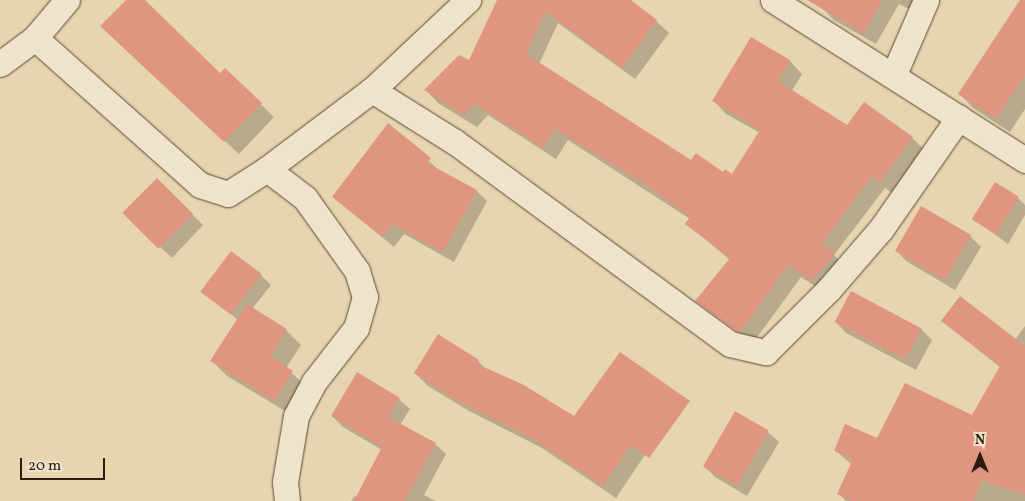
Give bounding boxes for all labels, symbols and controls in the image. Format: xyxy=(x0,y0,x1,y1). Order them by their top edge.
north arrow xyxy=(955,431,1005,481)
text: N xyxy=(975,431,985,450)
scale bar xyxy=(22,448,108,480)
text: 20 m xyxy=(28,456,61,477)

